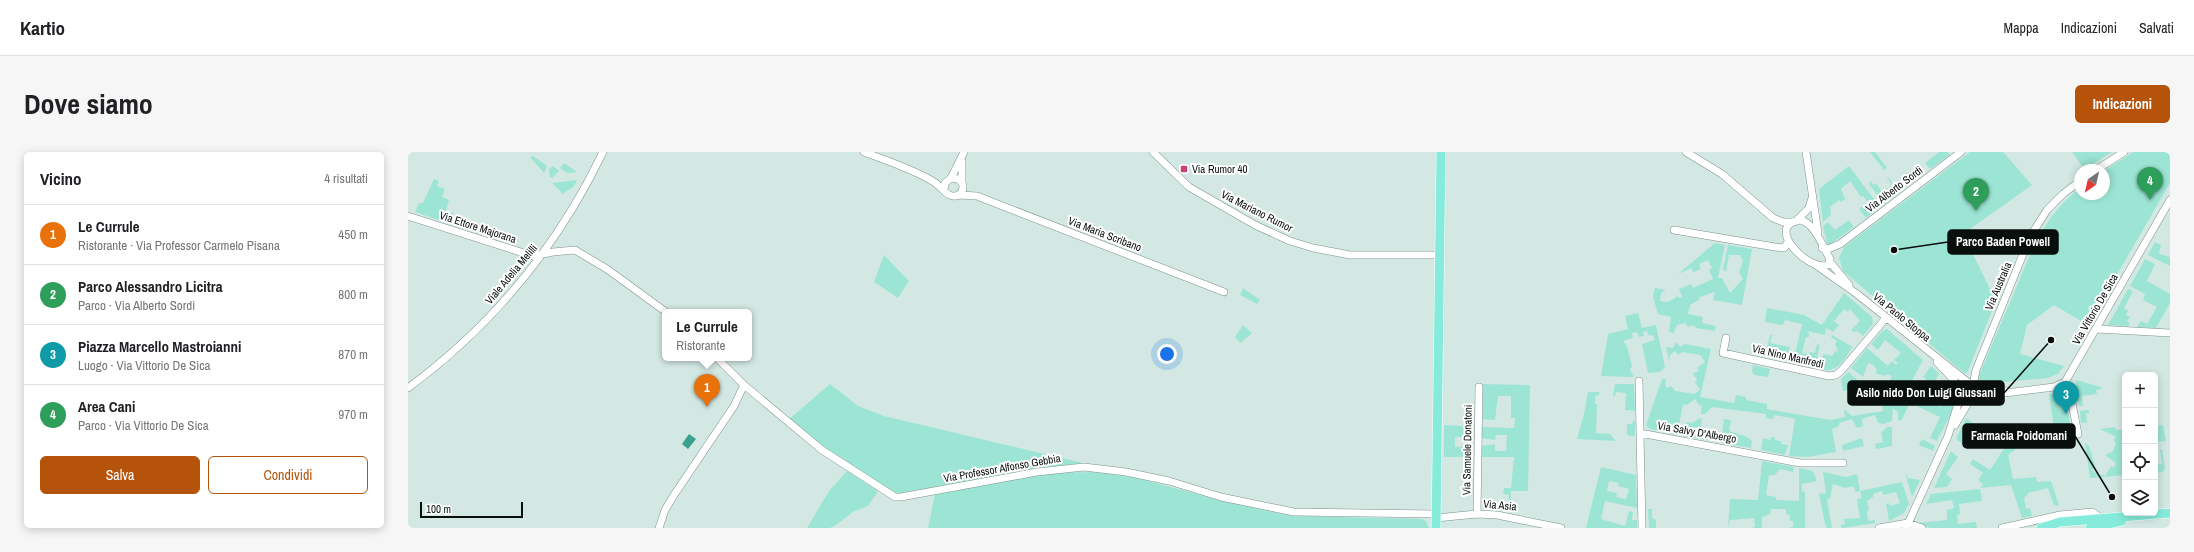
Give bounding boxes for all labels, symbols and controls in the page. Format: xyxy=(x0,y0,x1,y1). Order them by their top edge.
text: Kartio xyxy=(20,15,65,41)
text: Mappa xyxy=(2004,19,2039,37)
text: Indicazioni xyxy=(2061,19,2117,37)
text: Salvati xyxy=(2139,19,2174,37)
text: Dove siamo xyxy=(24,85,153,123)
button: Indicazioni xyxy=(2075,85,2170,123)
place label: Via Rumor 40 xyxy=(1192,162,1248,176)
street label: Via Alberto Sordi xyxy=(1863,163,1925,215)
marker: Via Rumor 40 xyxy=(1179,164,1189,174)
north arrow xyxy=(2074,164,2110,200)
text: Vicino xyxy=(40,167,82,190)
pin: 4 xyxy=(2137,167,2163,200)
text: 4 risultati xyxy=(324,170,368,187)
pin: 2 xyxy=(1963,178,1989,211)
street label: Via Mariano Rumor xyxy=(1219,187,1295,235)
street label: Via Ettore Majorana xyxy=(438,208,518,246)
street label: Via Maria Scribano xyxy=(1066,214,1144,254)
text: Le Currule xyxy=(78,216,140,237)
text: 1 xyxy=(50,226,56,243)
text: 450 m xyxy=(338,226,368,243)
callout: Parco Baden Powell xyxy=(1948,230,2058,254)
text: Parco Baden Powell xyxy=(1956,234,2050,250)
text: Ristorante · Via Professor Carmelo Pisana xyxy=(78,237,280,254)
street label: Viale Adelia Melilli xyxy=(482,241,540,307)
street label: Via Australia xyxy=(1982,260,2014,312)
street label: Via Vittorio De Sica xyxy=(2069,271,2121,347)
text: Parco Alessandro Licitra xyxy=(78,276,222,297)
text: 2 xyxy=(50,286,56,303)
text: 800 m xyxy=(338,286,368,303)
street label: Via Paolo Stoppa xyxy=(1870,290,1934,344)
text: Parco · Via Alberto Sordi xyxy=(78,297,195,314)
popup xyxy=(662,309,752,361)
text: Le Currule xyxy=(676,316,738,337)
text: Piazza Marcello Mastroianni xyxy=(78,336,241,357)
text: Ristorante xyxy=(676,337,725,354)
street label: Via Nino Manfredi xyxy=(1751,341,1825,371)
your location xyxy=(1157,344,1177,364)
text: 3 xyxy=(50,346,56,363)
text: 870 m xyxy=(338,346,368,363)
text: Luogo · Via Vittorio De Sica xyxy=(78,357,210,374)
map controls xyxy=(2122,372,2158,516)
button: + xyxy=(2122,372,2158,408)
pin: 1 xyxy=(694,374,720,407)
callout: Asilo nido Don Luigi Giussani xyxy=(1848,381,2004,405)
pin: 3 xyxy=(2053,381,2079,414)
text: Asilo nido Don Luigi Giussani xyxy=(1856,385,1996,401)
text: Area Cani xyxy=(78,396,135,417)
street label: Via Samuele Donatoni xyxy=(1459,405,1475,495)
text: 4 xyxy=(50,406,56,423)
text: 970 m xyxy=(338,406,368,423)
button: − xyxy=(2122,408,2158,444)
text: Parco · Via Vittorio De Sica xyxy=(78,417,209,434)
street label: Via Salvy D'Albergo xyxy=(1656,418,1738,446)
callout: Farmacia Poidomani xyxy=(1963,424,2075,448)
text: Farmacia Poidomani xyxy=(1971,428,2067,444)
button: locate xyxy=(2122,444,2158,480)
street label: Via Professor Alfonso Gebbia xyxy=(942,451,1062,485)
button: Salva xyxy=(40,456,200,494)
button: Condividi xyxy=(208,456,368,494)
button: layers xyxy=(2122,480,2158,516)
street label: Via Asia xyxy=(1483,497,1517,513)
scale bar xyxy=(420,500,523,519)
text: 100 m xyxy=(426,502,451,516)

